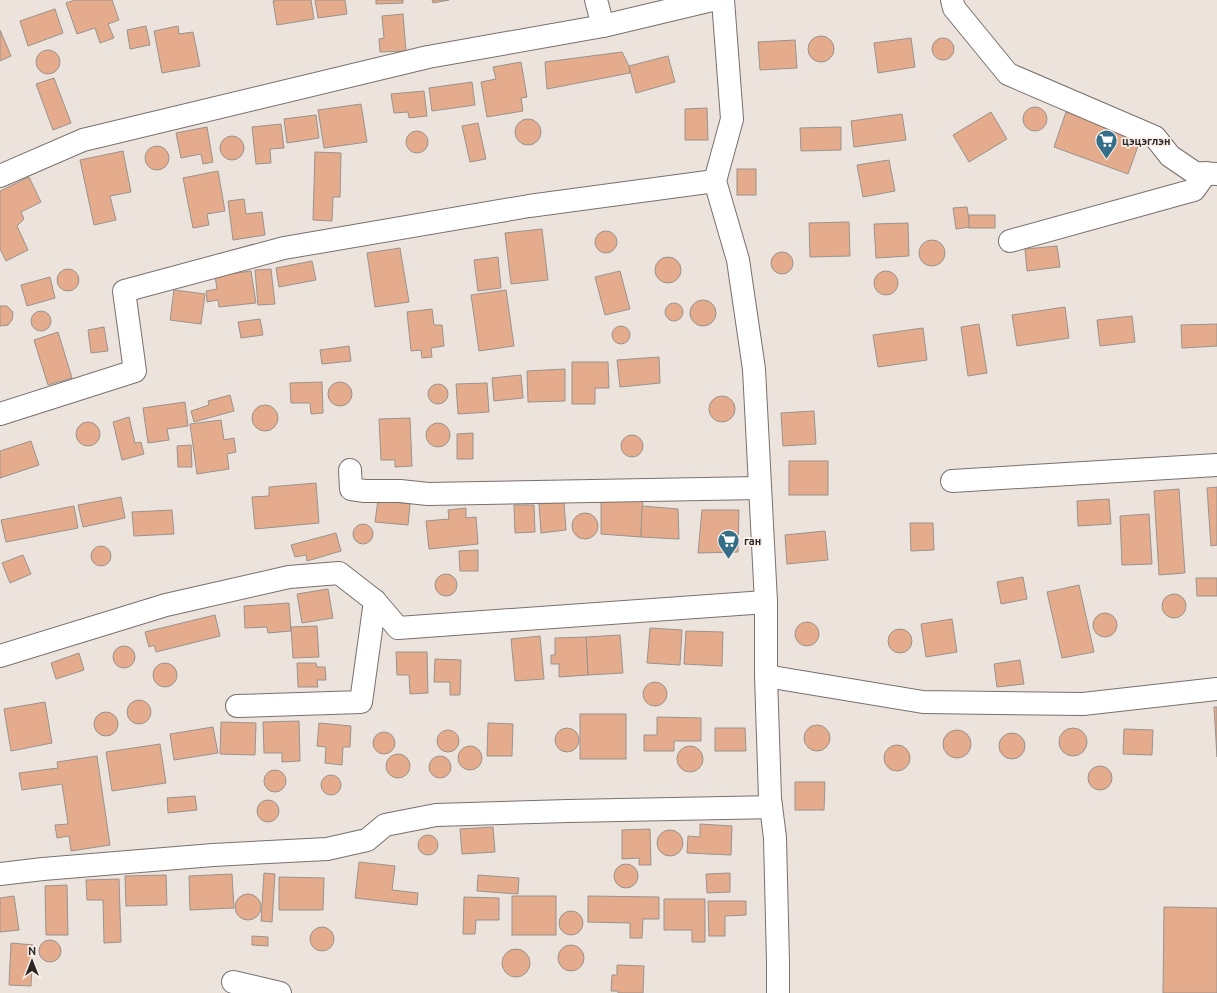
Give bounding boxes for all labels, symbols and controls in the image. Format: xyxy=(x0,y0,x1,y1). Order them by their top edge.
supermarket icon: цэцэглэн xyxy=(1093,128,1119,161)
place label: цэцэглэн xyxy=(1122,135,1170,147)
supermarket icon: ган xyxy=(716,528,742,561)
place label: ган xyxy=(744,535,761,547)
north arrow xyxy=(12,941,52,981)
text: N xyxy=(28,945,36,957)

